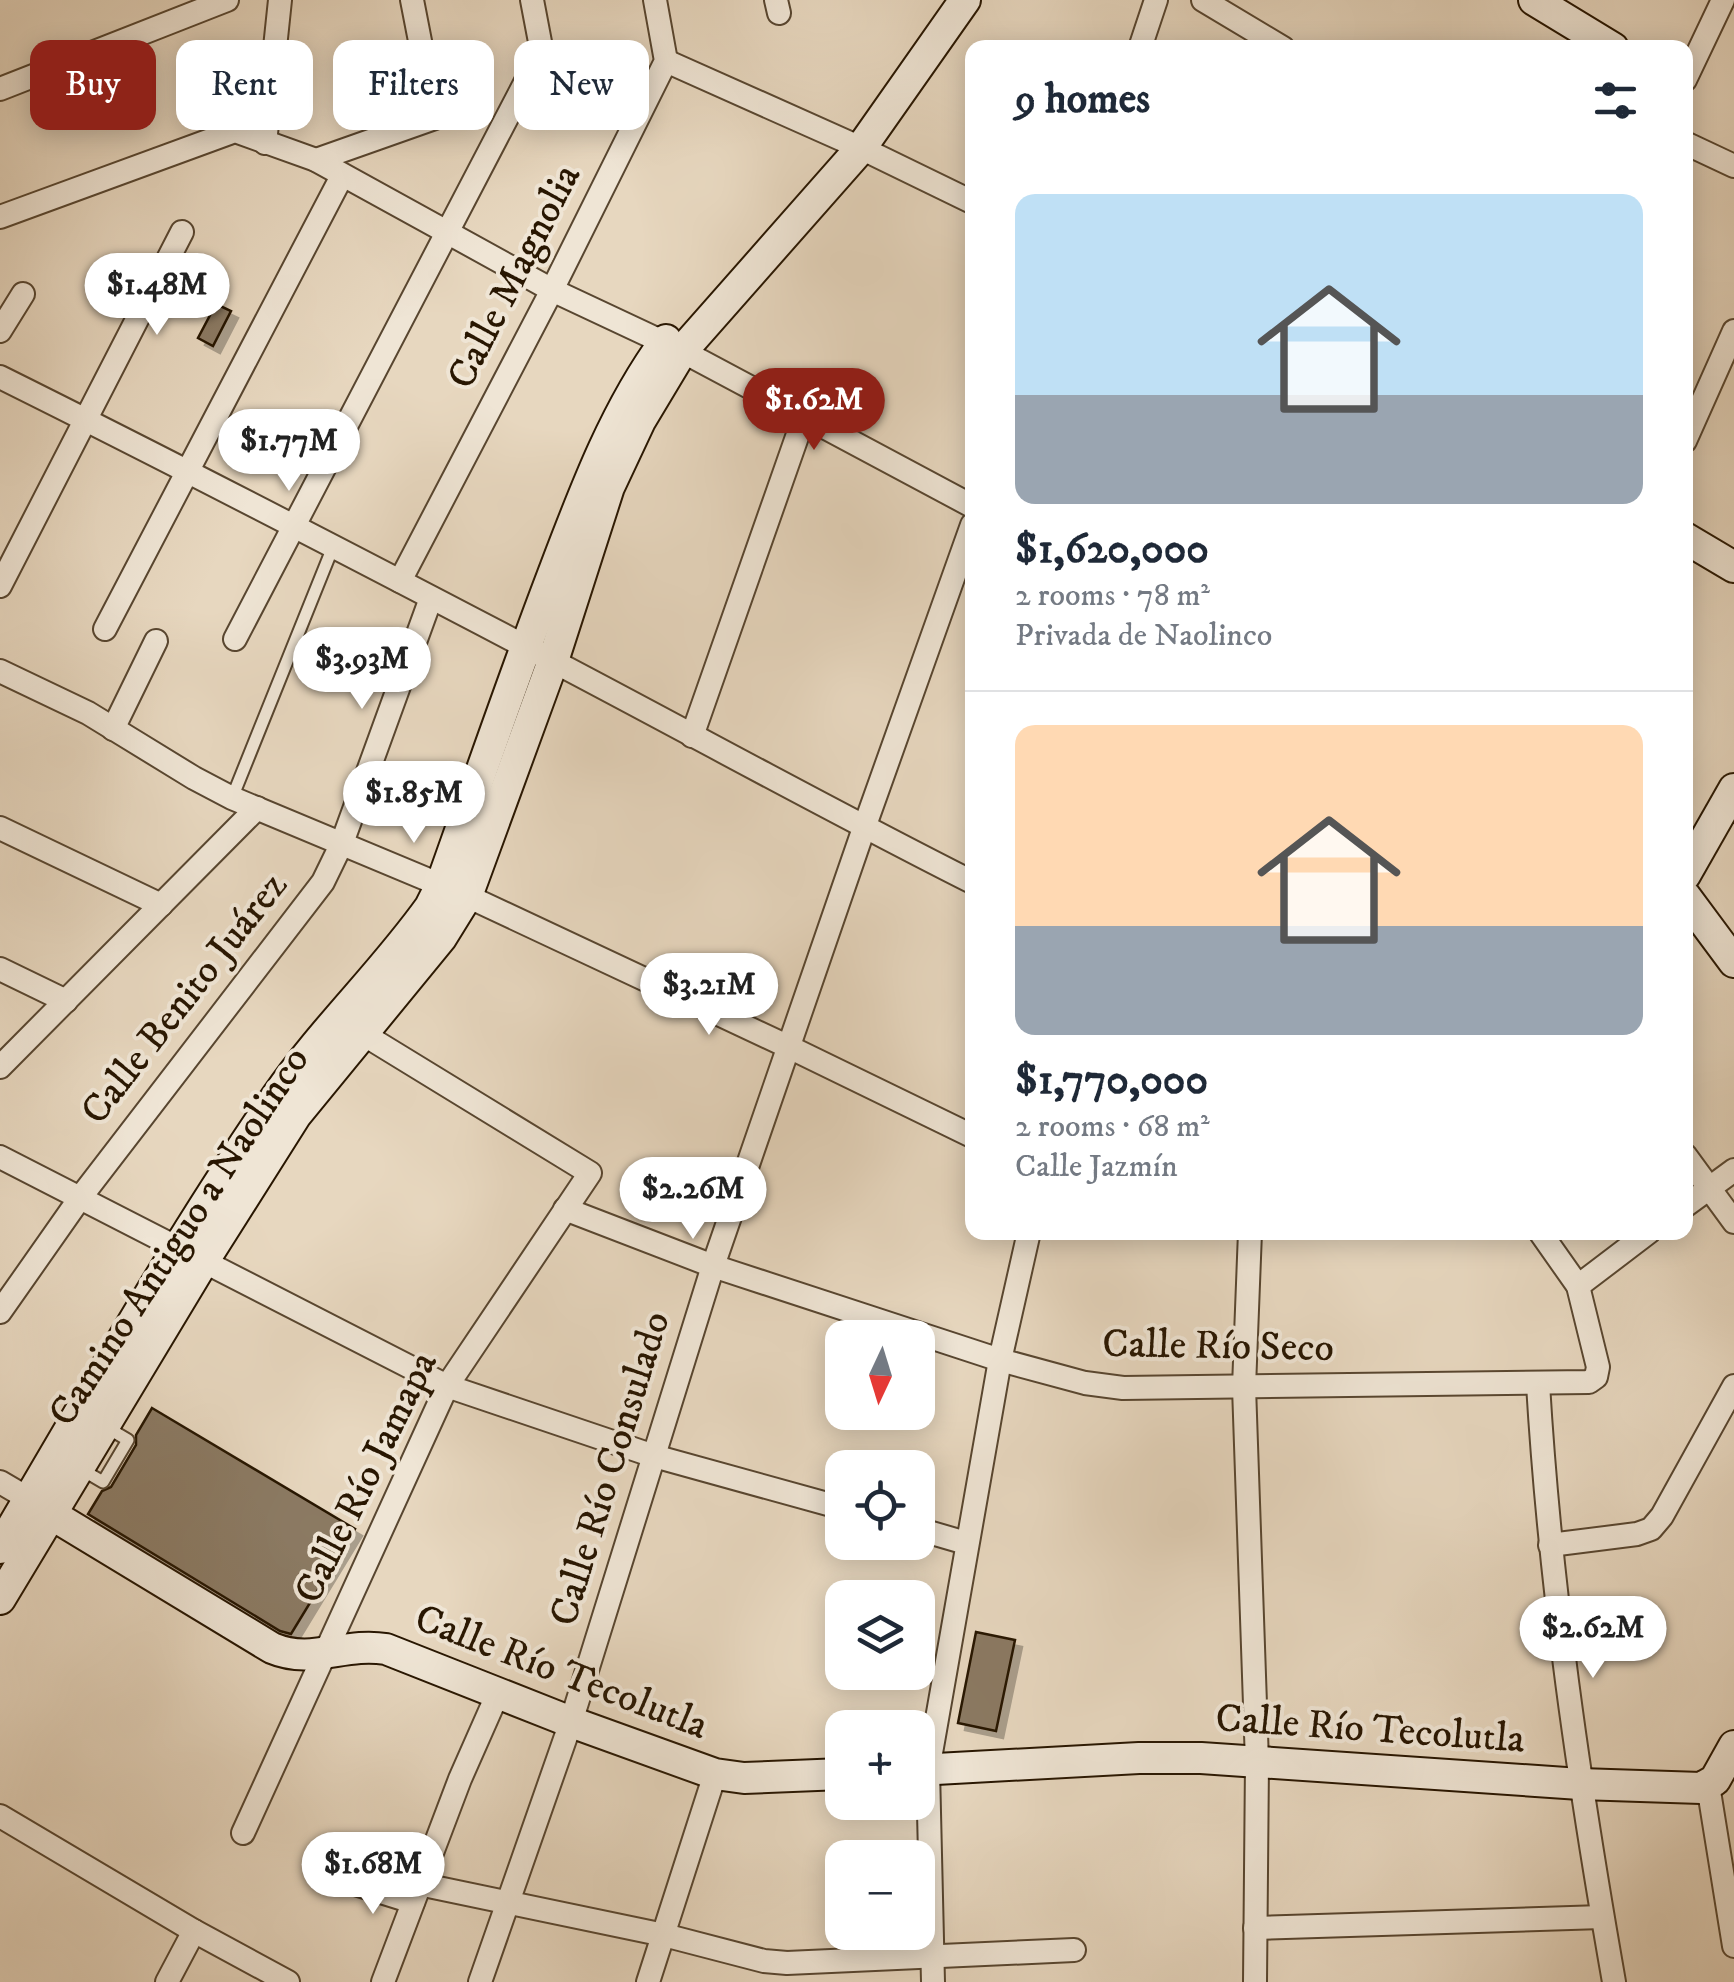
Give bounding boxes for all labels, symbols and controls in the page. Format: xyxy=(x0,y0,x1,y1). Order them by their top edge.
chip: Buy xyxy=(30,40,156,130)
chip: Rent xyxy=(176,40,313,130)
chip: Filters xyxy=(333,40,494,130)
chip: New xyxy=(514,40,649,130)
icon: filters xyxy=(1588,73,1643,128)
text: 9 homes xyxy=(1015,74,1150,126)
street label: Calle Magnolia xyxy=(437,156,593,398)
pin: $1.48M xyxy=(76,253,238,338)
icon: home xyxy=(1239,259,1419,439)
text: $1.48M xyxy=(107,265,207,305)
pin: $1.62M xyxy=(733,368,895,453)
text: $1.62M xyxy=(765,380,863,420)
pin: $1.77M xyxy=(208,409,370,494)
text: $1.77M xyxy=(240,421,338,461)
text: $1,620,000 xyxy=(1015,524,1209,576)
text: 2 rooms · 78 m² xyxy=(1015,576,1210,616)
text: Privada de Naolinco xyxy=(1015,616,1272,656)
pin: $3.93M xyxy=(281,627,443,712)
text: $3.93M xyxy=(315,639,409,679)
pin: $1.85M xyxy=(333,761,495,846)
text: $1.85M xyxy=(365,773,463,813)
icon: home xyxy=(1239,790,1419,970)
street label: Calle Benito Juárez xyxy=(71,863,299,1135)
pin: $3.21M xyxy=(628,953,790,1038)
text: $3.21M xyxy=(662,965,756,1005)
street label: Camino Antiguo a Naolinco xyxy=(39,1038,321,1436)
text: $1,770,000 xyxy=(1015,1055,1208,1107)
text: 2 rooms · 68 m² xyxy=(1015,1107,1210,1147)
text: Calle Jazmín xyxy=(1015,1147,1178,1187)
pin: $2.26M xyxy=(612,1157,774,1242)
text: $2.26M xyxy=(642,1169,744,1209)
street label: Calle Río Consulado xyxy=(539,1306,683,1632)
north arrow xyxy=(825,1320,935,1430)
map controls xyxy=(825,1320,935,1950)
street label: Calle Río Seco xyxy=(1102,1320,1334,1374)
street label: Calle Río Jamapa xyxy=(285,1344,449,1612)
button: locate xyxy=(825,1450,935,1560)
button: layers xyxy=(825,1580,935,1690)
street label: Calle Río Tecolutla xyxy=(407,1594,715,1752)
pin: $2.62M xyxy=(1512,1596,1674,1681)
text: $2.62M xyxy=(1542,1608,1644,1648)
street label: Calle Río Tecolutla xyxy=(1214,1694,1526,1766)
button: + xyxy=(825,1710,935,1820)
pin: $1.68M xyxy=(292,1832,454,1917)
button: − xyxy=(825,1840,935,1950)
text: $1.68M xyxy=(324,1844,422,1884)

